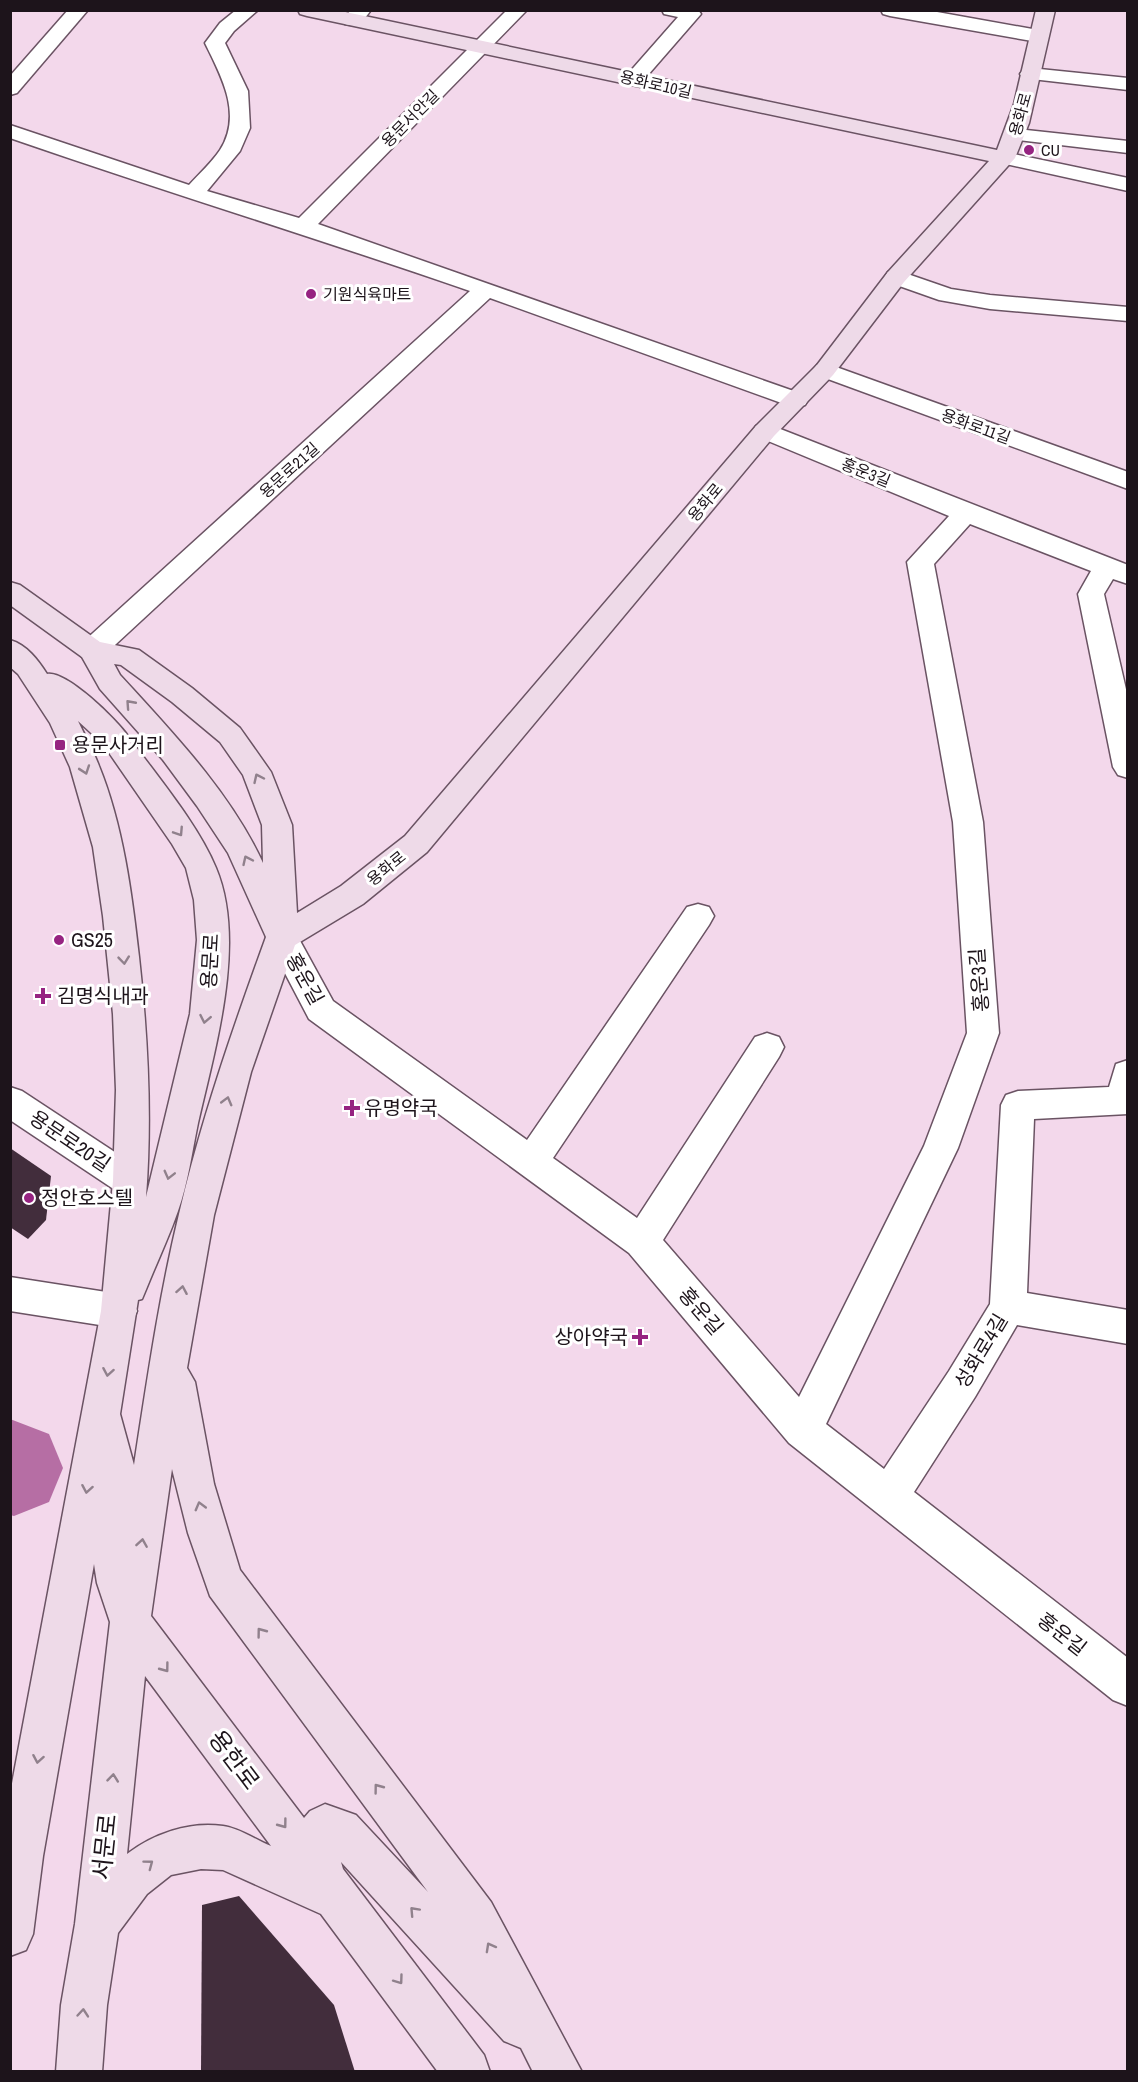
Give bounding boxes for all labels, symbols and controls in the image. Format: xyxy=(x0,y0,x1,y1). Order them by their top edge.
street label: 용화로10길 xyxy=(618,65,694,103)
street label: 용문서안길 xyxy=(376,84,444,152)
street label: 용화로 xyxy=(1004,90,1036,138)
place label: CU xyxy=(1041,139,1060,161)
marker: CU xyxy=(1022,143,1036,157)
place label: 기원식육마트 xyxy=(323,283,411,305)
marker: 기원식육마트 xyxy=(304,287,318,301)
street label: 용화로11길 xyxy=(938,403,1014,449)
street label: 용문로21길 xyxy=(254,437,324,503)
street label: 홍운3길 xyxy=(838,452,894,492)
street label: 용화로 xyxy=(682,478,728,526)
one-way arrow xyxy=(126,700,137,711)
place label: 용문사거리 xyxy=(72,731,164,758)
marker: 용문사거리 xyxy=(53,738,67,752)
one-way arrow xyxy=(78,764,90,775)
one-way arrow xyxy=(253,773,265,784)
one-way arrow xyxy=(172,826,184,836)
street label: 용화로 xyxy=(362,845,410,890)
one-way arrow xyxy=(242,855,254,866)
place label: GS25 xyxy=(71,926,113,953)
marker: GS25 xyxy=(52,933,66,947)
street label: 용문로 xyxy=(195,933,224,989)
street label: 홍운3길 xyxy=(963,947,994,1013)
street label: 홍운길 xyxy=(280,948,331,1009)
one-way arrow xyxy=(117,956,130,965)
place label: 김명식내과 xyxy=(57,982,149,1009)
marker: 김명식내과 xyxy=(34,987,52,1005)
one-way arrow xyxy=(199,1014,212,1024)
place label: 유명약국 xyxy=(364,1094,438,1121)
one-way arrow xyxy=(219,1096,232,1106)
marker: 유명약국 xyxy=(345,1101,359,1115)
street label: 용문로20길 xyxy=(25,1104,116,1177)
one-way arrow xyxy=(164,1170,177,1180)
place label: 정안호스텔 xyxy=(41,1184,133,1211)
marker: 정안호스텔 xyxy=(22,1191,36,1205)
street label: 홍운길 xyxy=(673,1281,730,1340)
one-way arrow xyxy=(175,1286,188,1296)
street label: 성화로4길 xyxy=(948,1308,1013,1393)
place label: 상아약국 xyxy=(554,1323,628,1350)
marker: 상아약국 xyxy=(633,1330,647,1344)
one-way arrow xyxy=(102,1367,115,1377)
one-way arrow xyxy=(81,1484,94,1494)
one-way arrow xyxy=(194,1501,207,1511)
one-way arrow xyxy=(135,1539,147,1548)
street label: 홍운길 xyxy=(1032,1606,1092,1661)
one-way arrow xyxy=(257,1627,268,1638)
one-way arrow xyxy=(158,1662,169,1673)
street label: 용한로 xyxy=(202,1723,268,1795)
one-way arrow xyxy=(32,1754,45,1764)
one-way arrow xyxy=(106,1774,119,1783)
one-way arrow xyxy=(374,1783,385,1794)
street label: 서문로 xyxy=(85,1812,123,1882)
one-way arrow xyxy=(275,1817,286,1828)
one-way arrow xyxy=(142,1861,153,1872)
one-way arrow xyxy=(410,1907,421,1918)
one-way arrow xyxy=(486,1942,497,1953)
one-way arrow xyxy=(392,1974,403,1985)
one-way arrow xyxy=(77,2009,90,2018)

